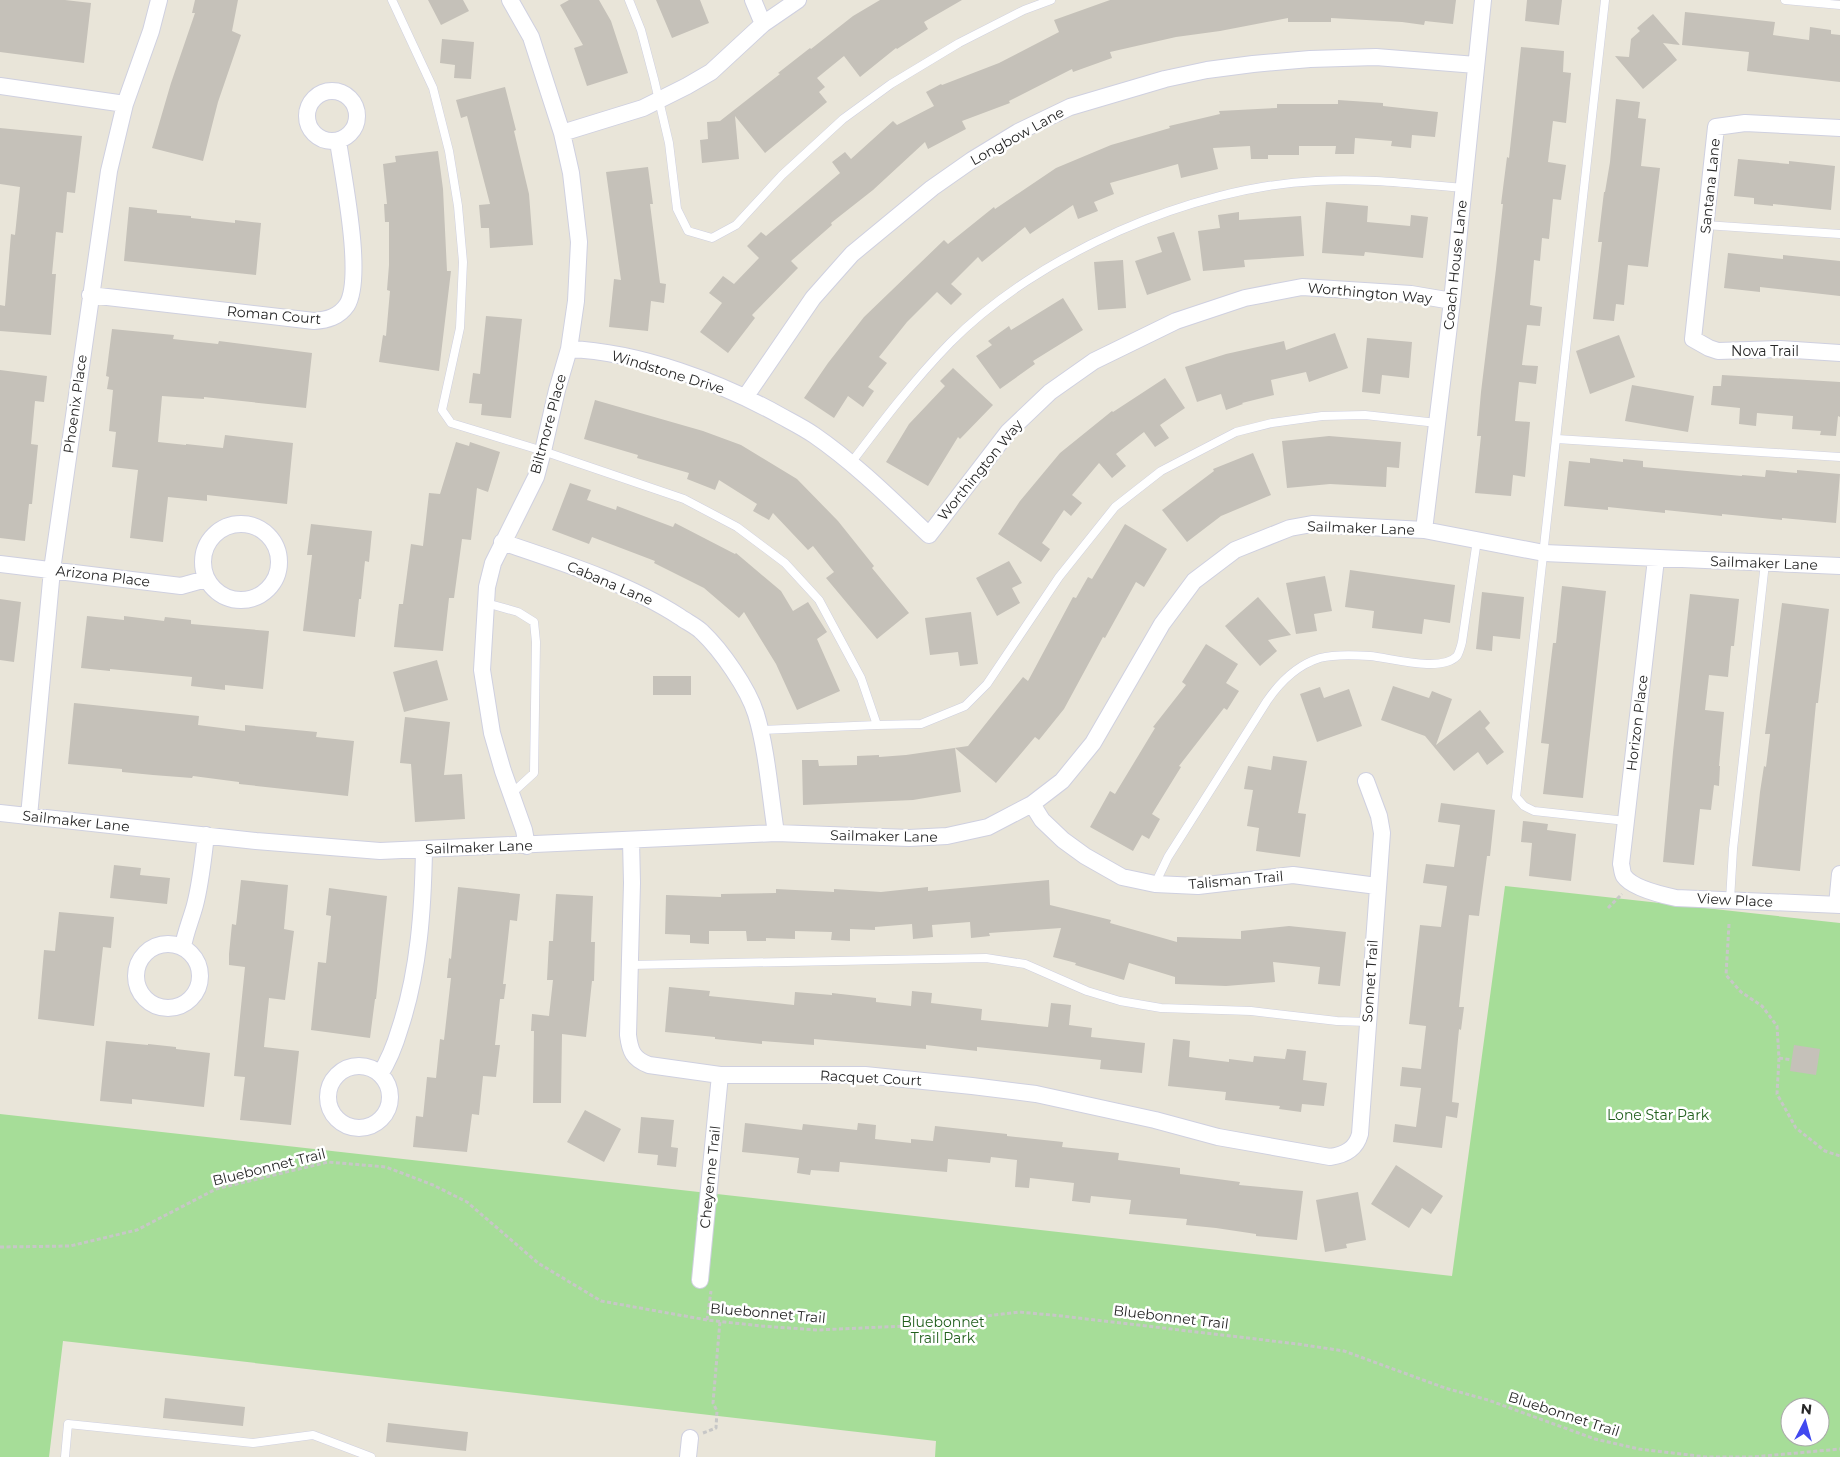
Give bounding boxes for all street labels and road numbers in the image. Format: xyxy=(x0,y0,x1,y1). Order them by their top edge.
street label: Longbow Lane xyxy=(967,103,1067,169)
street label: Santana Lane xyxy=(1696,137,1724,235)
street label: Coach House Lane xyxy=(1439,199,1471,331)
street label: Worthington Way xyxy=(1307,279,1433,307)
street label: Roman Court xyxy=(226,302,322,328)
street label: Nova Trail xyxy=(1731,342,1799,360)
street label: Windstone Drive xyxy=(609,346,727,398)
street label: Phoenix Place xyxy=(59,354,91,454)
street label: Biltmore Place xyxy=(526,372,570,476)
street label: Worthington Way xyxy=(934,415,1027,524)
street label: Sailmaker Lane xyxy=(1307,517,1415,539)
street label: Sailmaker Lane xyxy=(1710,552,1818,574)
street label: Cabana Lane xyxy=(564,557,656,609)
street label: Arizona Place xyxy=(55,561,151,591)
street label: Horizon Place xyxy=(1622,674,1652,772)
street label: Sailmaker Lane xyxy=(21,806,131,836)
street label: Sailmaker Lane xyxy=(830,826,938,846)
street label: Sailmaker Lane xyxy=(425,836,533,858)
street label: Talisman Trail xyxy=(1188,867,1284,893)
street label: View Place xyxy=(1697,889,1773,911)
street label: Sonnet Trail xyxy=(1358,939,1382,1023)
street label: Racquet Court xyxy=(820,1066,923,1090)
street label: Cheyenne Trail xyxy=(696,1125,724,1229)
street label: Bluebonnet Trail xyxy=(211,1144,327,1190)
street label: Bluebonnet Trail xyxy=(709,1299,827,1327)
street label: Bluebonnet Trail xyxy=(1112,1301,1230,1333)
street label: Bluebonnet Trail xyxy=(1506,1388,1622,1440)

